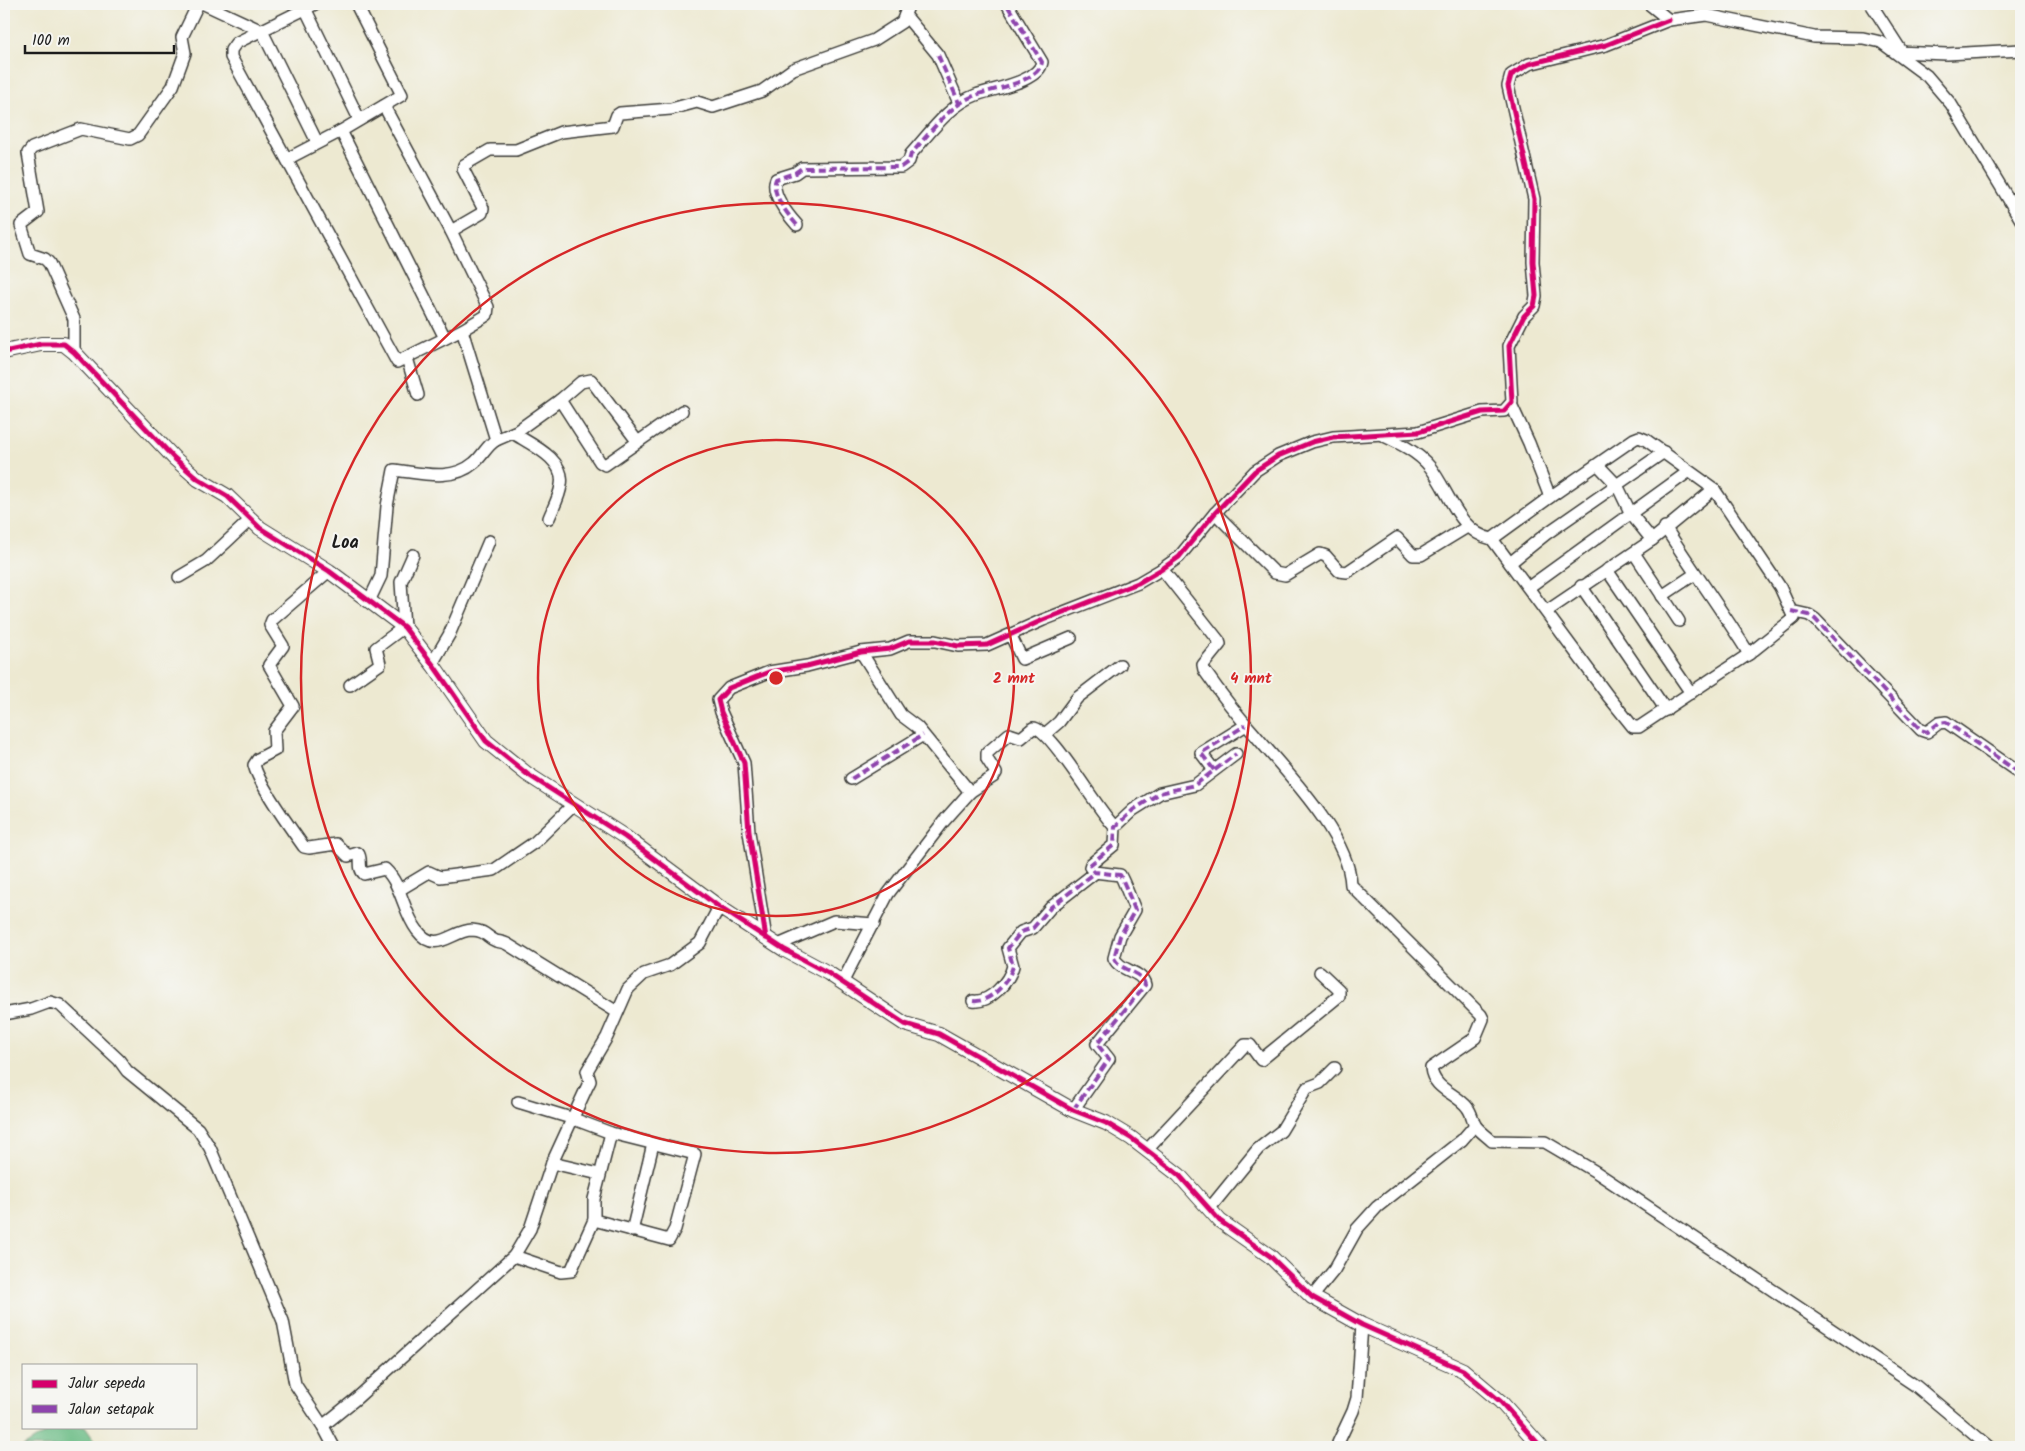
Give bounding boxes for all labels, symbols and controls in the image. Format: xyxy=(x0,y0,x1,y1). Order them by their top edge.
scale bar xyxy=(25,22,174,54)
text: 100 m xyxy=(32,29,70,53)
district label: Loa xyxy=(331,529,359,558)
text: 2 mnt xyxy=(993,667,1035,691)
text: 4 mnt xyxy=(1230,667,1272,691)
centre of rings xyxy=(767,669,785,687)
legend xyxy=(22,1364,198,1428)
text: Jalur sepeda xyxy=(68,1372,146,1396)
text: Jalan setapak xyxy=(68,1398,155,1422)

